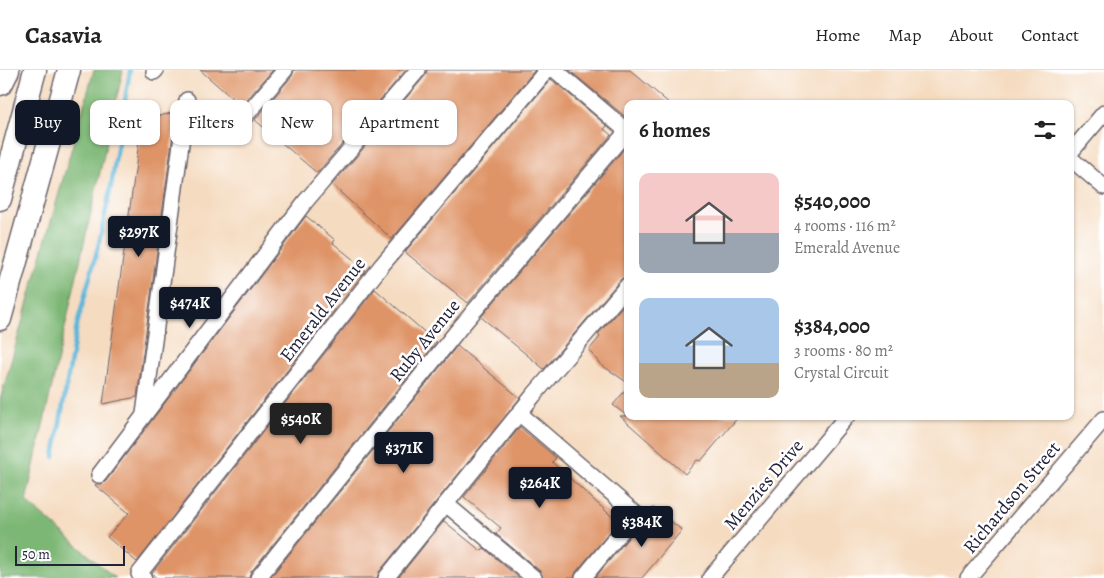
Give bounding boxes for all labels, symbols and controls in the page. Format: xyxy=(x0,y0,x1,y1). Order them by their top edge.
text: Casavia xyxy=(25,19,102,51)
text: Home xyxy=(815,23,860,47)
text: Map xyxy=(888,23,921,47)
text: About xyxy=(949,23,993,47)
text: Contact xyxy=(1021,23,1079,47)
chip: Buy xyxy=(15,100,80,145)
chip: Rent xyxy=(90,100,160,145)
chip: Filters xyxy=(170,100,252,145)
chip: New xyxy=(262,100,332,145)
chip: Apartment xyxy=(342,100,457,145)
text: 6 homes xyxy=(639,116,711,144)
icon: filters xyxy=(1031,116,1059,144)
text: $540,000 xyxy=(794,187,871,215)
icon: home xyxy=(679,193,739,253)
text: 4 rooms · 116 m² xyxy=(794,215,896,237)
pin: $297K xyxy=(104,216,174,258)
text: $297K xyxy=(119,221,159,243)
text: Emerald Avenue xyxy=(794,237,900,259)
street label: Emerald Avenue xyxy=(274,252,372,367)
pin: $474K xyxy=(155,286,225,329)
text: $474K xyxy=(170,292,210,314)
street label: Ruby Avenue xyxy=(383,294,466,387)
text: $384,000 xyxy=(794,312,870,340)
icon: home xyxy=(679,318,739,378)
text: 3 rooms · 80 m² xyxy=(794,340,893,362)
text: Crystal Circuit xyxy=(794,362,889,384)
pin: $540K xyxy=(266,402,336,445)
text: $540K xyxy=(281,408,321,430)
pin: $371K xyxy=(369,432,439,474)
street label: Menzies Drive xyxy=(718,434,809,536)
street label: Richardson Street xyxy=(957,436,1066,559)
text: $371K xyxy=(385,437,423,459)
pin: $264K xyxy=(505,466,575,509)
text: $264K xyxy=(520,472,560,494)
pin: $384K xyxy=(607,506,677,548)
text: $384K xyxy=(622,511,662,533)
scale bar xyxy=(15,543,125,566)
text: 50 m xyxy=(22,545,50,564)

